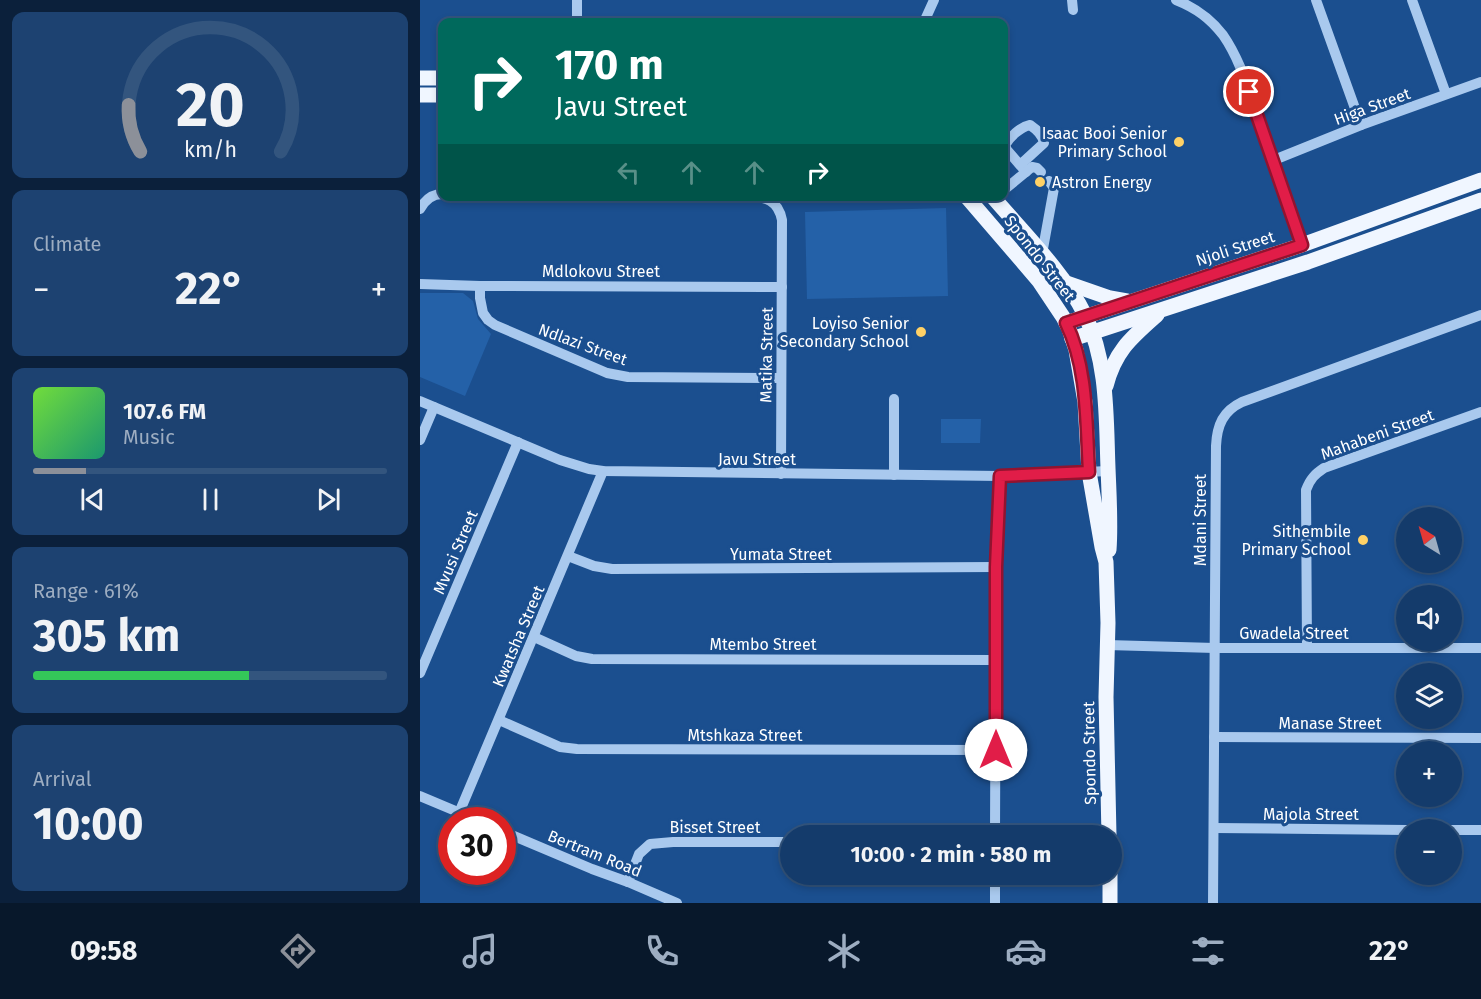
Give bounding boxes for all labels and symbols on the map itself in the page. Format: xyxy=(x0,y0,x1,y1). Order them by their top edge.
pin xyxy=(1223,66,1274,117)
street label: Higa Street xyxy=(1331,84,1413,129)
place label: Isaac Booi Senior Primary School xyxy=(1042,124,1168,161)
marker: Isaac Booi Senior Primary School xyxy=(1172,135,1186,149)
place label: Astron Energy xyxy=(1052,173,1152,192)
marker: Astron Energy xyxy=(1033,175,1047,189)
street label: Spondo Street xyxy=(1000,212,1079,305)
street label: Njoli Street xyxy=(1193,227,1277,270)
street label: Mdlokovu Street xyxy=(542,262,660,281)
street label: Matika Street xyxy=(756,307,777,403)
place label: Loyiso Senior Secondary School xyxy=(780,314,910,351)
street label: Ndlazi Street xyxy=(536,320,630,369)
marker: Loyiso Senior Secondary School xyxy=(914,325,928,339)
street label: Mahabeni Street xyxy=(1318,405,1437,464)
street label: Javu Street xyxy=(718,450,796,469)
street label: Mdani Street xyxy=(1191,474,1210,566)
street label: Mvusi Street xyxy=(429,507,482,597)
north arrow xyxy=(1396,507,1462,573)
place label: Sithembile Primary School xyxy=(1242,522,1351,559)
marker: Sithembile Primary School xyxy=(1356,533,1370,547)
street label: Yumata Street xyxy=(730,545,832,564)
street label: Kwatsha Street xyxy=(489,582,548,690)
street label: Gwadela Street xyxy=(1239,624,1349,643)
street label: Mtembo Street xyxy=(710,635,817,654)
street label: Spondo Street xyxy=(1079,701,1100,805)
street label: Manase Street xyxy=(1279,714,1382,733)
position arrow xyxy=(964,718,1028,782)
street label: Mtshkaza Street xyxy=(688,726,803,745)
street label: Majola Street xyxy=(1263,805,1359,824)
speed limit sign: 30 xyxy=(438,807,516,885)
street label: Bisset Street xyxy=(669,818,761,837)
street label: Bertram Road xyxy=(545,826,645,881)

